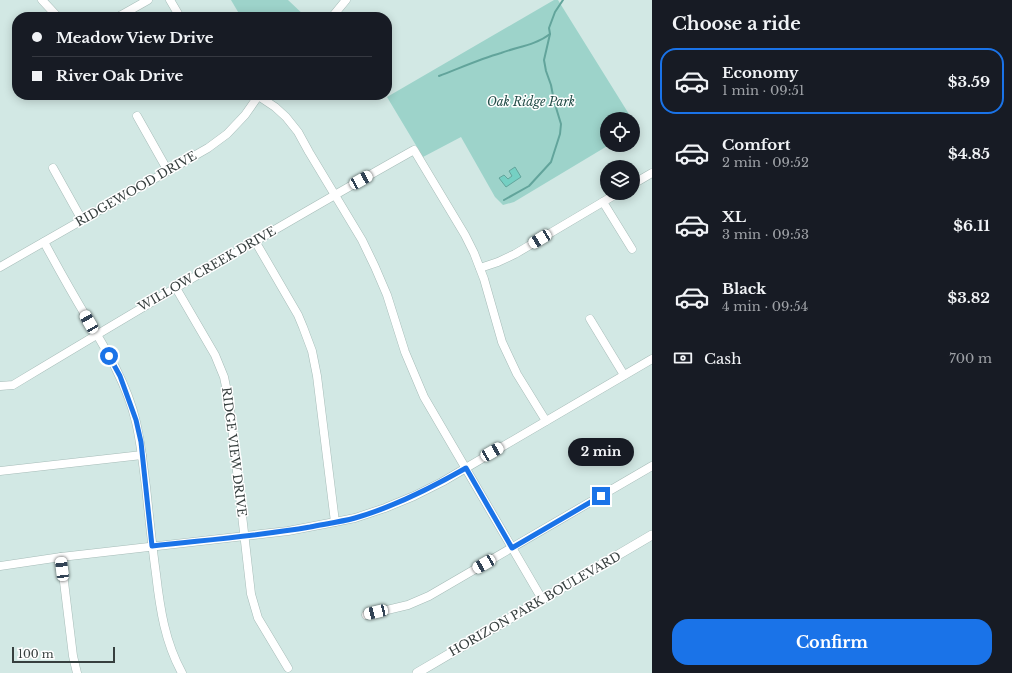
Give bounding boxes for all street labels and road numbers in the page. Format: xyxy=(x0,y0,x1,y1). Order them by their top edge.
street label: RIDGEWOOD DRIVE xyxy=(72,148,199,229)
street label: WILLOW CREEK DRIVE xyxy=(134,223,279,315)
street label: RIDGE VIEW DRIVE xyxy=(219,386,250,518)
street label: HORIZON PARK BOULEVARD xyxy=(446,548,623,659)

